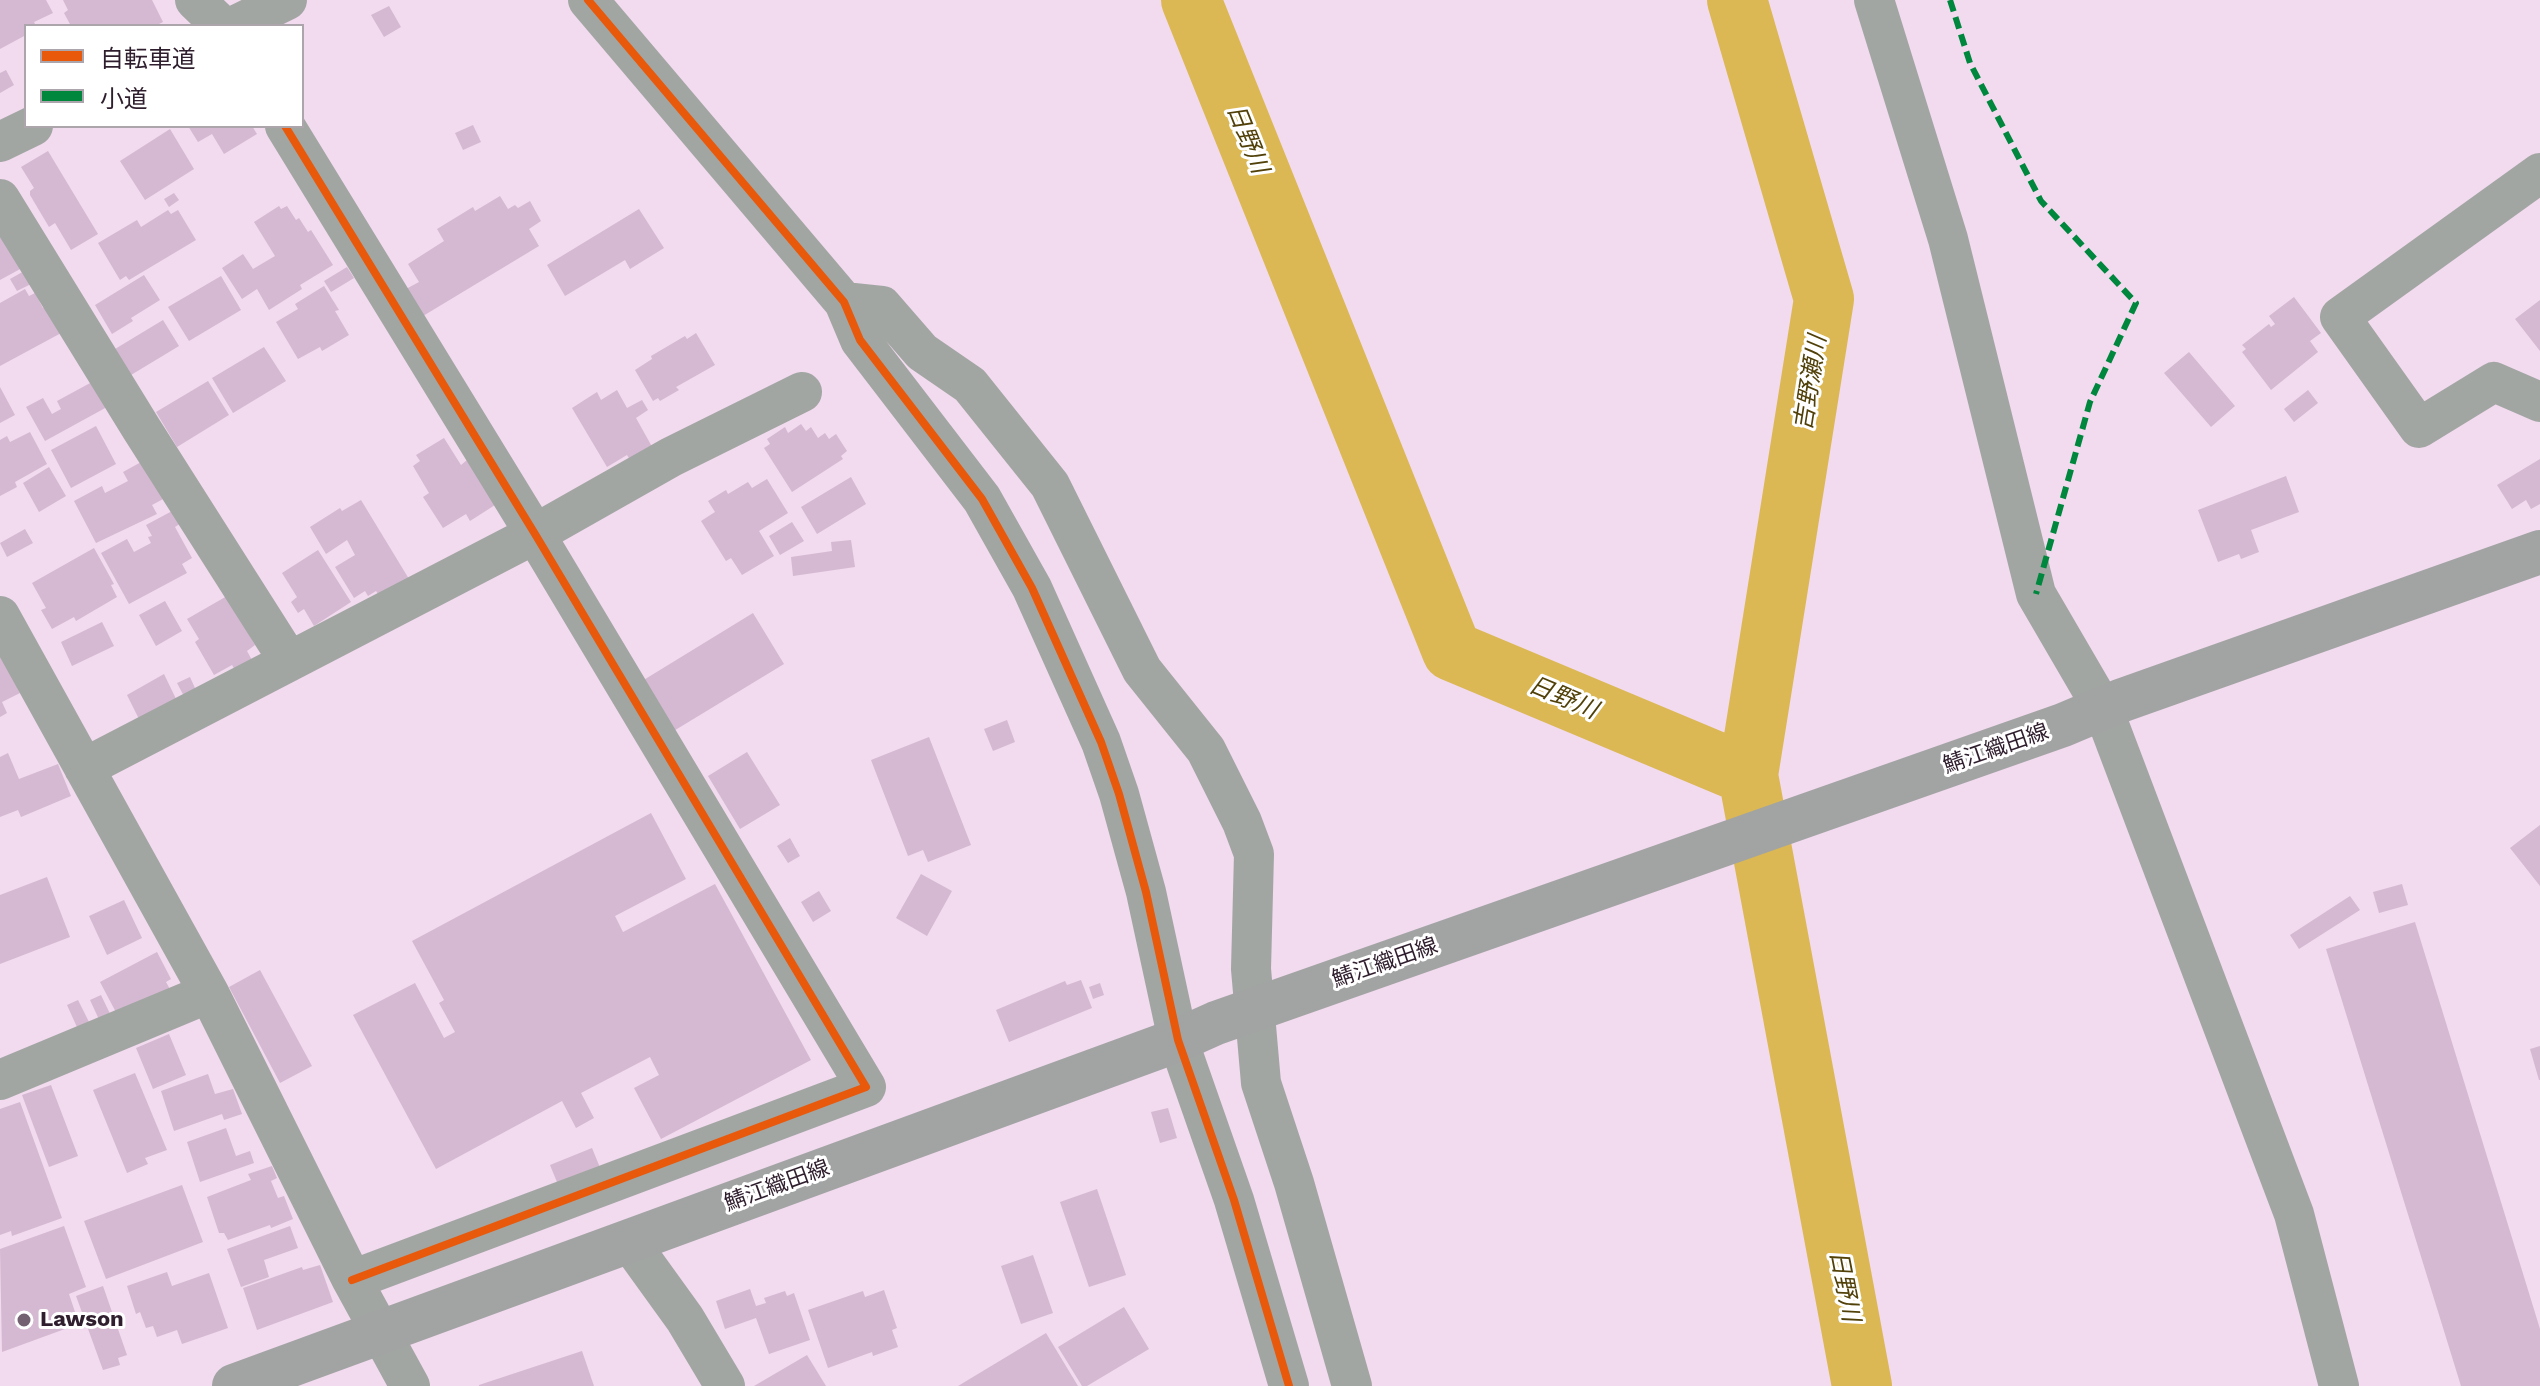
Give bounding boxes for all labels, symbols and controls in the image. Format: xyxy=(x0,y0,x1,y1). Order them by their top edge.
legend xyxy=(24,24,304,128)
text: 自転車道 xyxy=(100,45,196,73)
text: 小道 xyxy=(100,85,148,113)
water label: 日野川 xyxy=(1220,100,1274,178)
water label: 吉野瀬川 xyxy=(1789,333,1833,433)
water label: 日野川 xyxy=(1524,671,1602,725)
street label: 鯖江織田線 xyxy=(1940,719,2052,779)
street label: 鯖江織田線 xyxy=(1329,933,1441,993)
street label: 鯖江織田線 xyxy=(721,1155,833,1217)
water label: 日野川 xyxy=(1823,1248,1865,1324)
place label: Lawson xyxy=(40,1307,124,1333)
marker: Lawson xyxy=(15,1311,33,1329)

